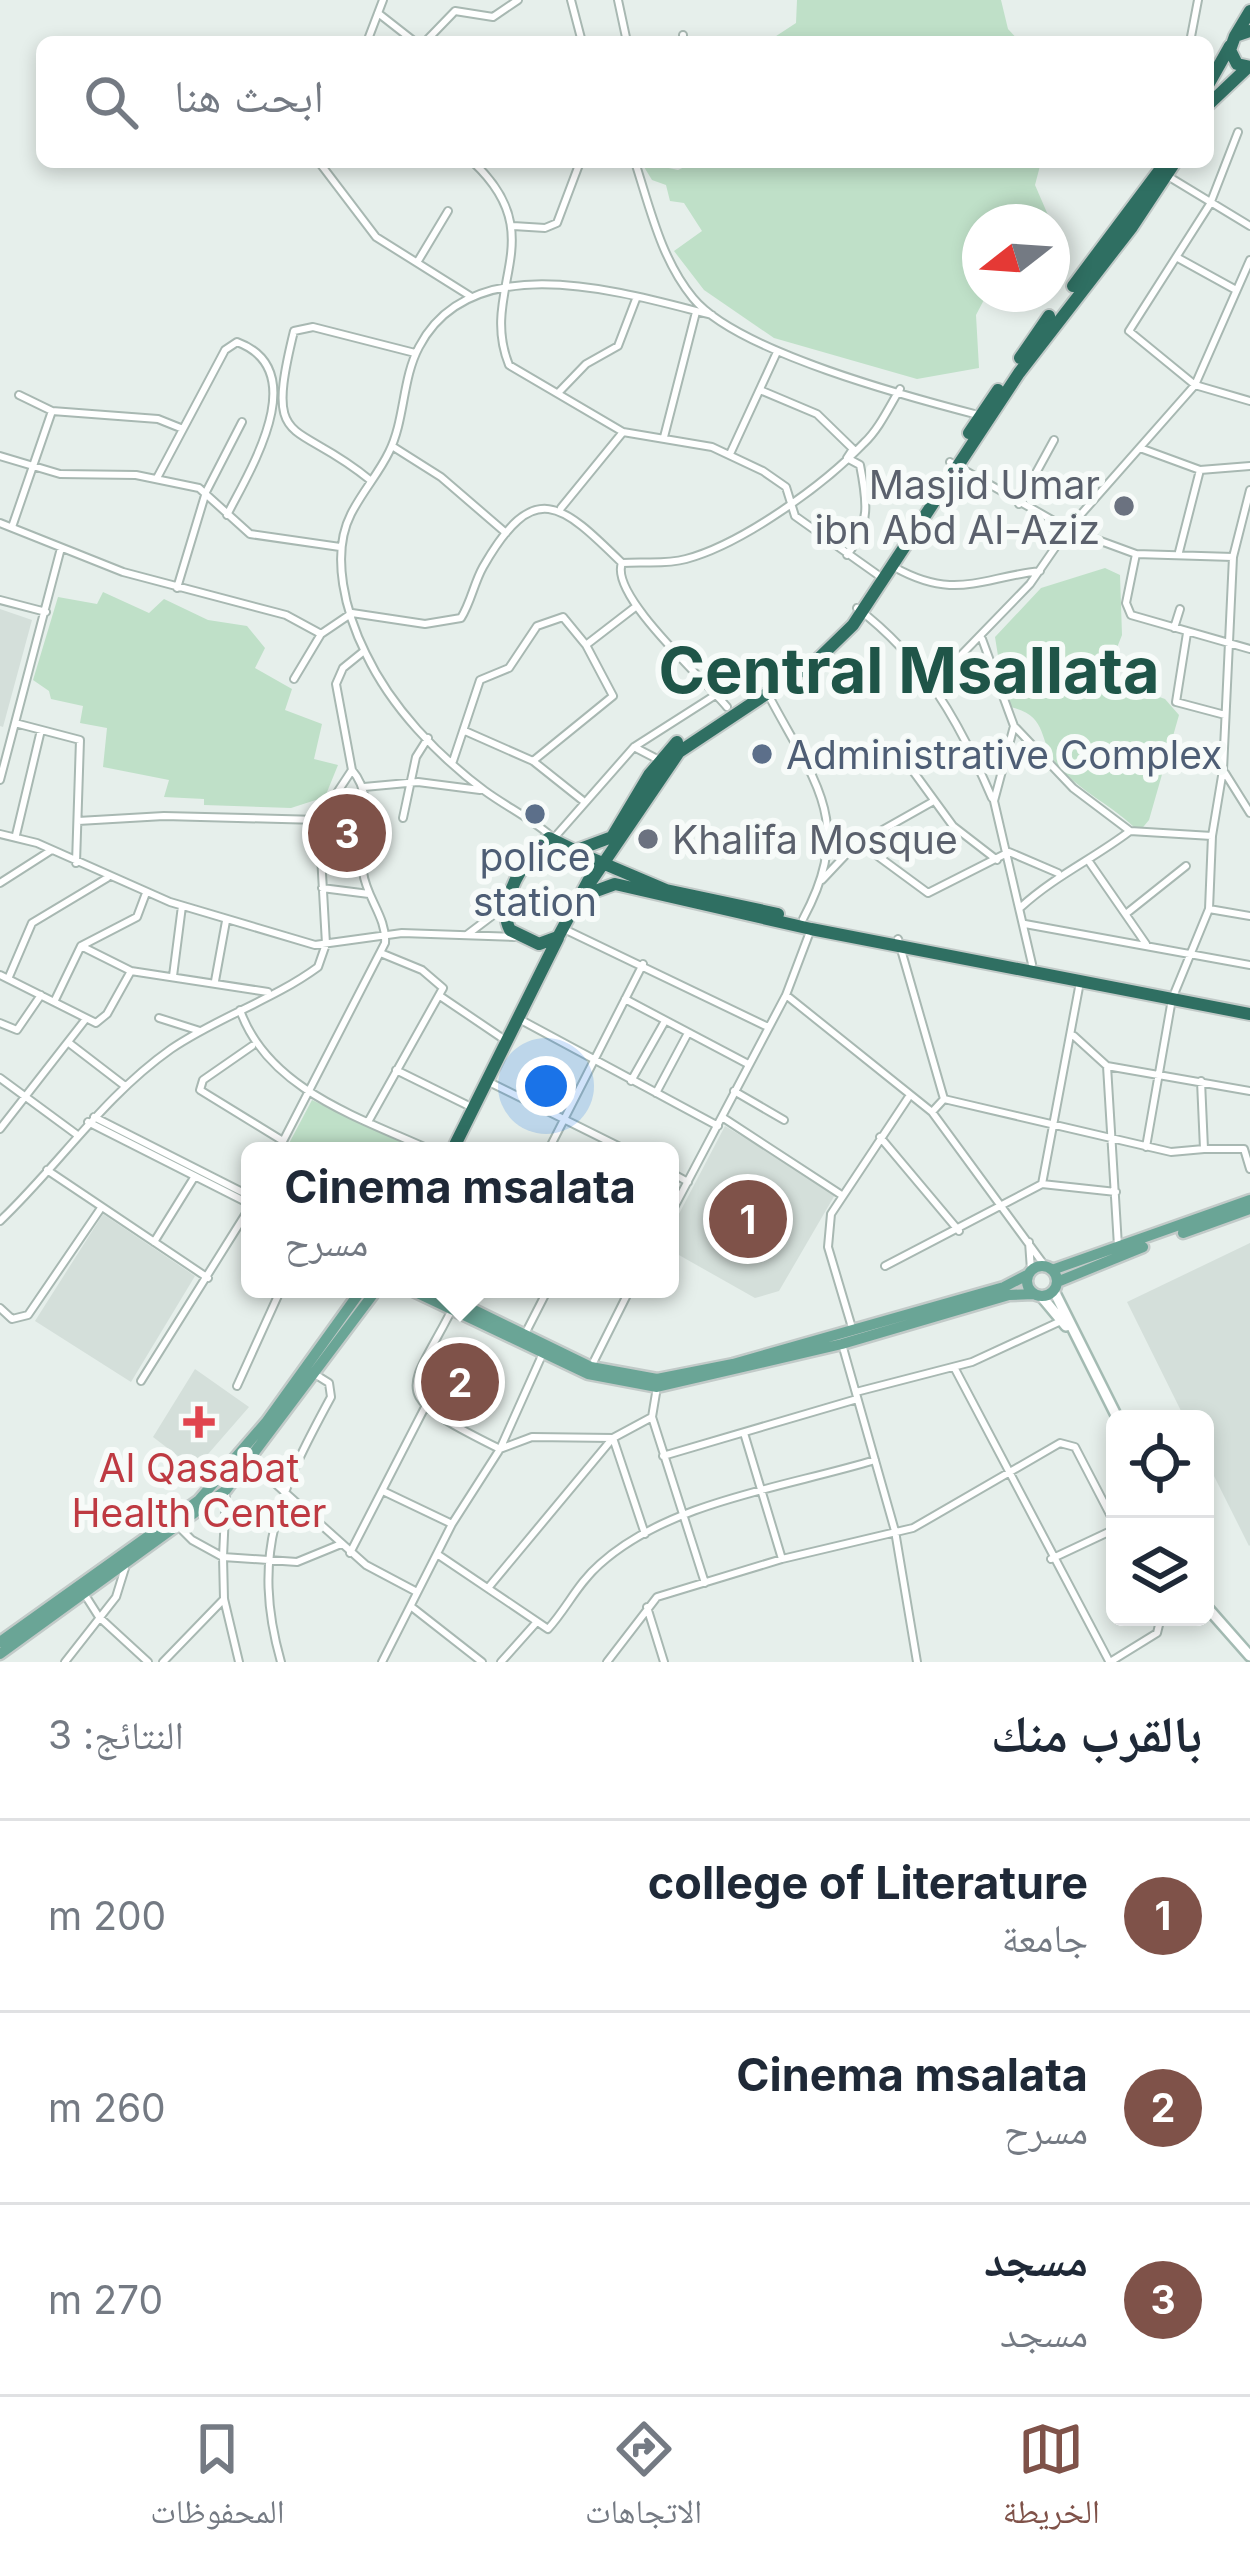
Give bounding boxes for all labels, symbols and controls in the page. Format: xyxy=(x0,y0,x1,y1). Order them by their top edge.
search box xyxy=(36,36,1214,168)
text: ابحث هنا xyxy=(174,68,324,123)
icon: search xyxy=(78,69,144,135)
north arrow xyxy=(962,204,1070,312)
place label: Masjid Umar ibn Abd Al-Aziz xyxy=(815,461,1100,553)
marker: Masjid Umar ibn Abd Al-Aziz xyxy=(1111,493,1137,519)
district label: Central Msallata xyxy=(658,632,1160,708)
place label: Administrative Complex xyxy=(786,731,1222,778)
marker: Administrative Complex xyxy=(749,741,775,767)
pin: 3 xyxy=(308,788,386,878)
marker: police station xyxy=(522,801,548,827)
place label: Khalifa Mosque xyxy=(672,816,958,863)
marker: Khalifa Mosque xyxy=(635,826,661,852)
place label: police station xyxy=(473,833,597,925)
your location xyxy=(516,1056,576,1116)
popup xyxy=(241,1142,679,1298)
text: Cinema msalata xyxy=(284,1159,636,1214)
pin: 1 xyxy=(709,1174,787,1264)
text: مسرح xyxy=(284,1218,368,1265)
pin: 2 xyxy=(421,1337,499,1427)
marker: Al Qasabat Health Center xyxy=(183,1406,215,1438)
map controls xyxy=(1106,1410,1214,1626)
button: locate xyxy=(1106,1410,1214,1518)
place label: Al Qasabat Health Center xyxy=(72,1444,326,1536)
button: layers xyxy=(1106,1518,1214,1626)
text: بالقرب منك xyxy=(991,1703,1202,1764)
text: النتائج: 3 xyxy=(48,1711,184,1758)
text: college of Literature xyxy=(648,1855,1088,1910)
text: 200 m xyxy=(48,1892,166,1939)
text: 1 xyxy=(1155,1892,1171,1939)
text: جامعة xyxy=(1002,1914,1088,1961)
text: Cinema msalata xyxy=(736,2047,1088,2102)
text: 260 m xyxy=(48,2084,166,2131)
text: 2 xyxy=(1151,2084,1175,2131)
text: مسرح xyxy=(1004,2106,1088,2153)
text: مسجد xyxy=(984,2232,1088,2287)
text: 270 m xyxy=(48,2276,163,2323)
text: 3 xyxy=(1150,2276,1176,2323)
text: مسجد xyxy=(1000,2309,1088,2356)
tab: المحفوظات xyxy=(150,2416,285,2544)
tab: الاتجاهات xyxy=(585,2416,702,2544)
tab: الخريطة xyxy=(1003,2416,1100,2544)

